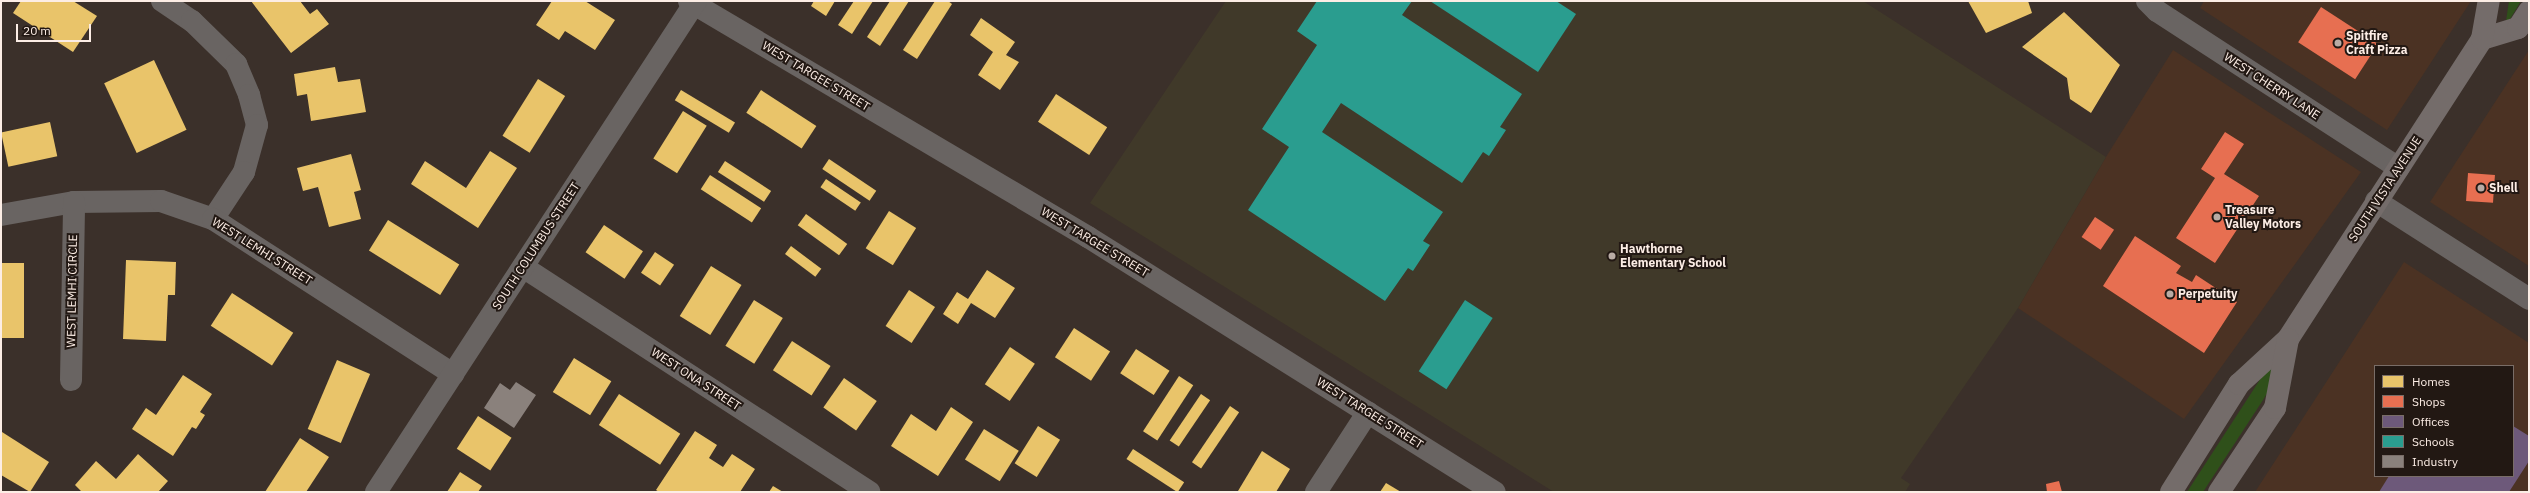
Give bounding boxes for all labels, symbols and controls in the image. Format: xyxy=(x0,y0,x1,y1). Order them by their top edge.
scale bar xyxy=(18,16,93,42)
text: 20 m xyxy=(23,23,51,38)
place label: Spitfire Craft Pizza xyxy=(2346,29,2408,57)
street label: WEST TARGEE STREET xyxy=(760,38,872,114)
marker: Spitfire Craft Pizza xyxy=(2333,38,2343,48)
street label: WEST CHERRY LANE xyxy=(2221,50,2323,122)
street label: SOUTH VISTA AVENUE xyxy=(2346,134,2424,244)
street label: SOUTH COLUMBUS STREET xyxy=(489,180,583,312)
place label: Shell xyxy=(2489,181,2518,195)
marker: Shell xyxy=(2476,183,2486,193)
place label: Treasure Valley Motors xyxy=(2225,203,2301,231)
street label: WEST TARGEE STREET xyxy=(1039,204,1151,280)
marker: Treasure Valley Motors xyxy=(2212,212,2222,222)
street label: WEST LEMHI STREET xyxy=(209,214,315,288)
street label: WEST LEMHI CIRCLE xyxy=(64,234,80,348)
place label: Hawthorne Elementary School xyxy=(1620,242,1726,270)
marker: Hawthorne Elementary School xyxy=(1607,251,1617,261)
place label: Perpetuity xyxy=(2178,287,2237,301)
marker: Perpetuity xyxy=(2165,289,2175,299)
street label: WEST ONA STREET xyxy=(649,345,743,413)
legend xyxy=(2374,365,2514,477)
street label: WEST TARGEE STREET xyxy=(1314,374,1426,452)
text: Homes xyxy=(2412,374,2450,389)
text: Shops xyxy=(2412,394,2445,409)
text: Offices xyxy=(2412,414,2450,429)
text: Schools xyxy=(2412,434,2454,449)
text: Industry xyxy=(2412,454,2458,469)

